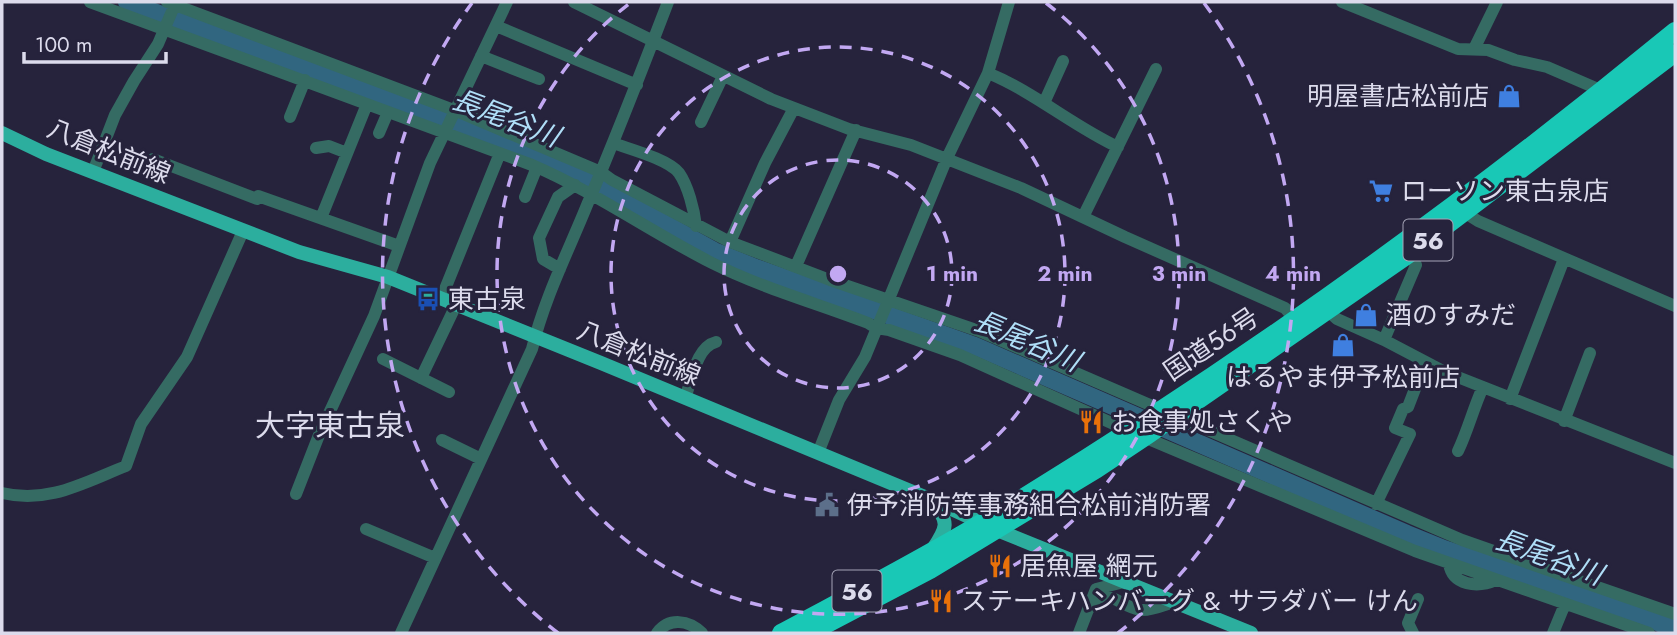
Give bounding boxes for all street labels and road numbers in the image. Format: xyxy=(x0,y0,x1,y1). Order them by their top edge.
street label: 八倉松前線 xyxy=(42,109,176,193)
road number: 56 xyxy=(1404,220,1452,260)
street label: 国道56号 xyxy=(1156,298,1266,390)
street label: 八倉松前線 xyxy=(572,311,706,395)
road number: 56 xyxy=(832,570,882,612)

